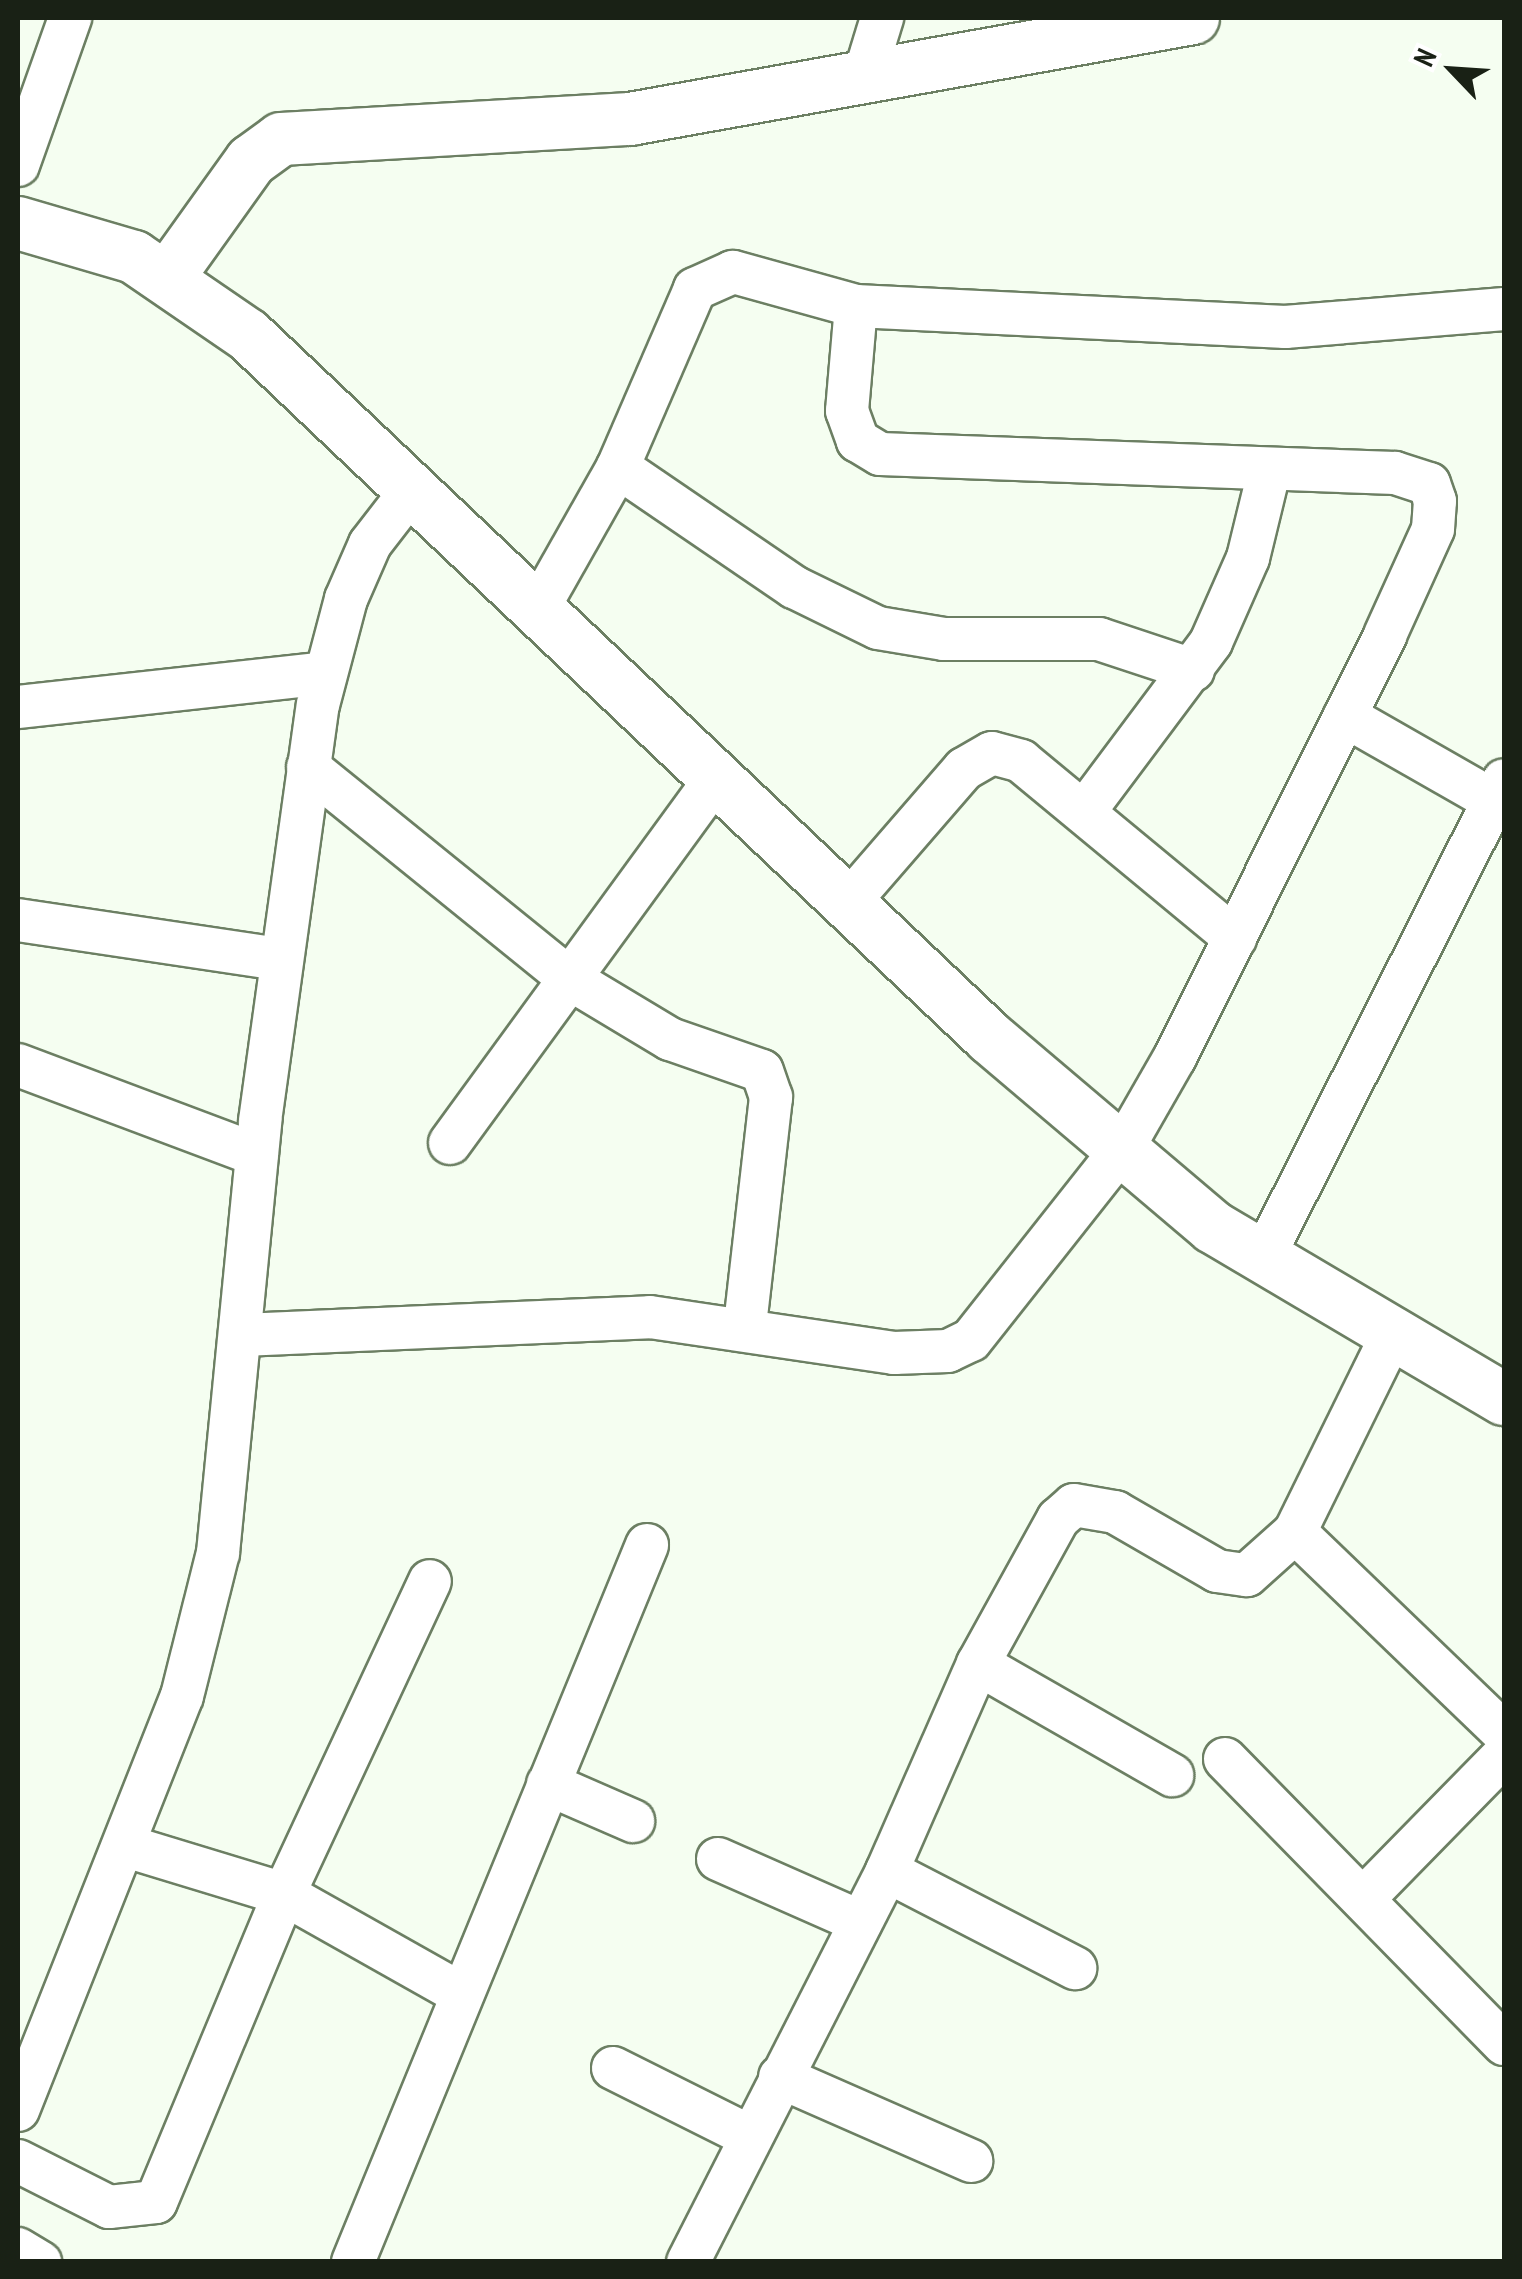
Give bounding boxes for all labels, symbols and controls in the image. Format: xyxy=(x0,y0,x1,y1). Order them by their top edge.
north arrow xyxy=(1402,20,1502,120)
text: N xyxy=(1404,42,1444,72)

